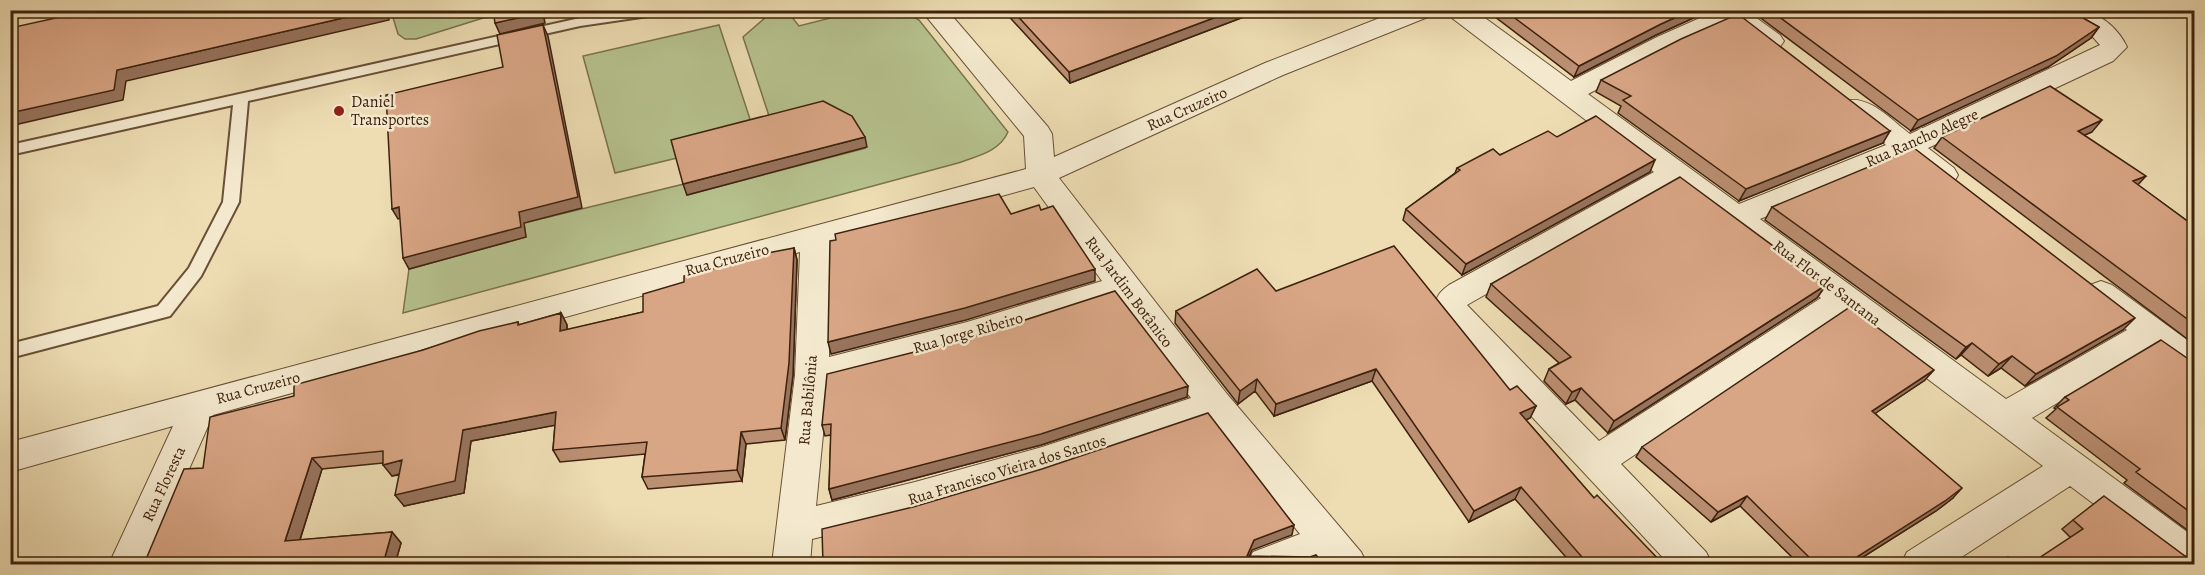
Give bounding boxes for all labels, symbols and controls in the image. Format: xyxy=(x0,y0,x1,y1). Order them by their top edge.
street label: Rua Cruzeiro xyxy=(1143,81,1231,137)
place label: Daniel Transportes xyxy=(351,91,429,131)
street label: Rua Rancho Alegre xyxy=(1862,103,1982,173)
marker: Daniel Transportes xyxy=(332,104,346,118)
street label: Rua Jardim Botânico xyxy=(1080,232,1178,352)
street label: Rua Flor de Santana xyxy=(1768,235,1886,331)
street label: Rua Cruzeiro xyxy=(683,238,771,282)
street label: Rua Jorge Ribeiro xyxy=(910,307,1026,359)
street label: Rua Babilônia xyxy=(793,353,823,446)
street label: Rua Cruzeiro xyxy=(214,366,302,410)
street label: Rua Francisco Vieira dos Santos xyxy=(905,429,1109,511)
street label: Rua Floresta xyxy=(137,442,191,525)

